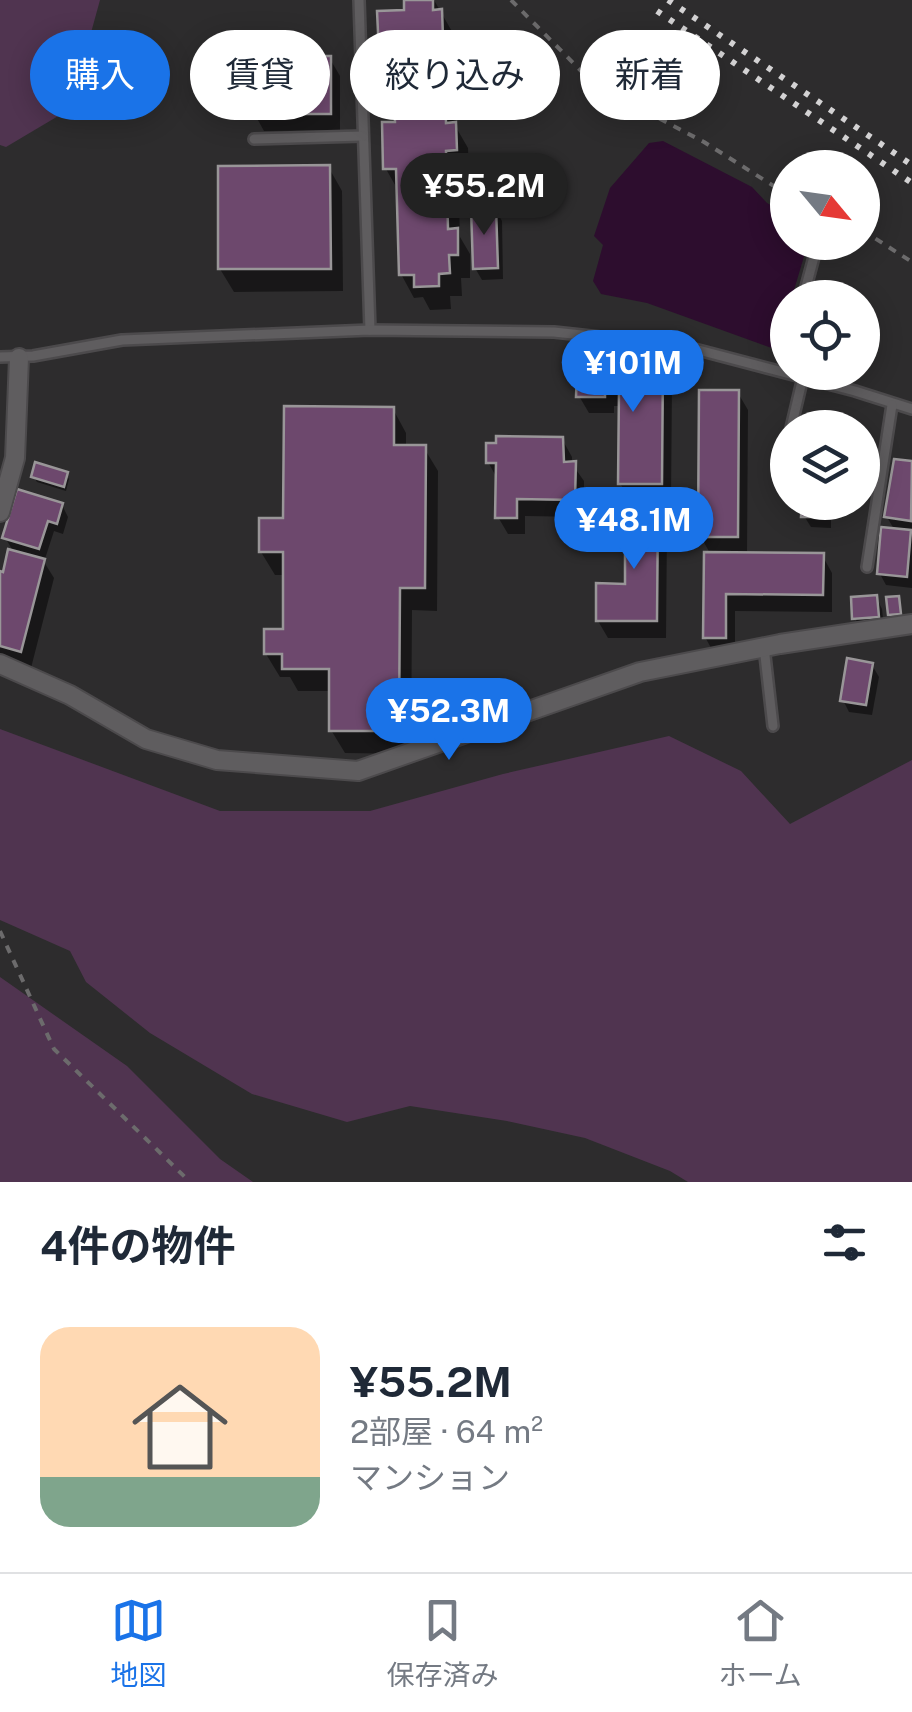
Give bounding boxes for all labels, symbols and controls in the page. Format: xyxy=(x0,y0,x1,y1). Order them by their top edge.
chip: 購入 xyxy=(30,30,170,120)
chip: 賃貸 xyxy=(190,30,330,120)
chip: 絞り込み xyxy=(350,30,560,120)
chip: 新着 xyxy=(580,30,720,120)
north arrow xyxy=(770,150,880,260)
map controls xyxy=(770,150,880,520)
pin: ¥55.2M xyxy=(403,153,565,238)
text: ¥55.2M xyxy=(422,167,546,204)
button: locate xyxy=(770,280,880,390)
pin: ¥101M xyxy=(563,330,703,415)
text: ¥101M xyxy=(584,344,682,381)
button: layers xyxy=(770,410,880,520)
pin: ¥48.1M xyxy=(553,487,715,572)
text: ¥48.1M xyxy=(576,501,692,538)
pin: ¥52.3M xyxy=(368,678,530,763)
text: ¥52.3M xyxy=(388,692,510,729)
icon: filters xyxy=(817,1215,872,1270)
text: 4件の物件 xyxy=(40,1221,236,1270)
text: ¥55.2M xyxy=(350,1357,512,1406)
icon: home xyxy=(120,1367,240,1487)
text: 2部屋 · 64 m² xyxy=(350,1413,543,1450)
text: マンション xyxy=(350,1459,510,1496)
tab: 地図 xyxy=(110,1593,166,1693)
tab: 保存済み xyxy=(386,1593,498,1693)
tab: ホーム xyxy=(719,1593,802,1693)

